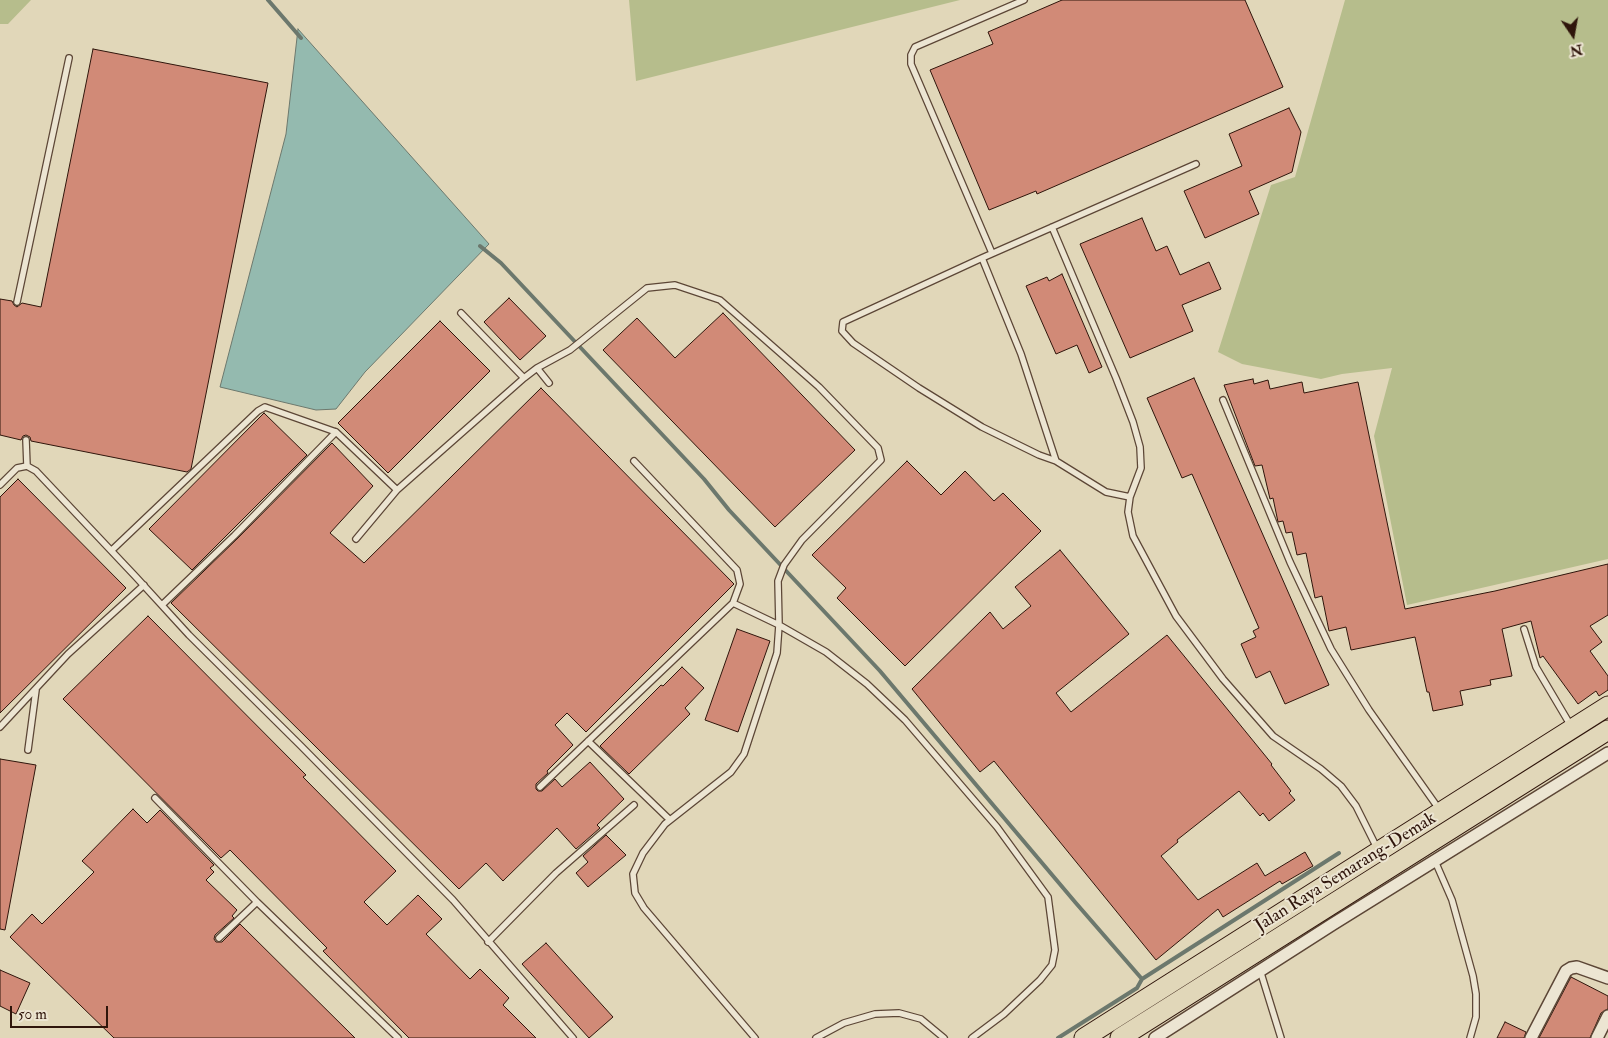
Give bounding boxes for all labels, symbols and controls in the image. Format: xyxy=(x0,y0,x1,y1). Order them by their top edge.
north arrow xyxy=(1548,10,1598,60)
text: N xyxy=(1568,41,1584,60)
street label: Jalan Raya Semarang-Demak xyxy=(1251,808,1441,938)
scale bar xyxy=(12,996,110,1028)
text: 50 m xyxy=(18,1005,47,1024)

